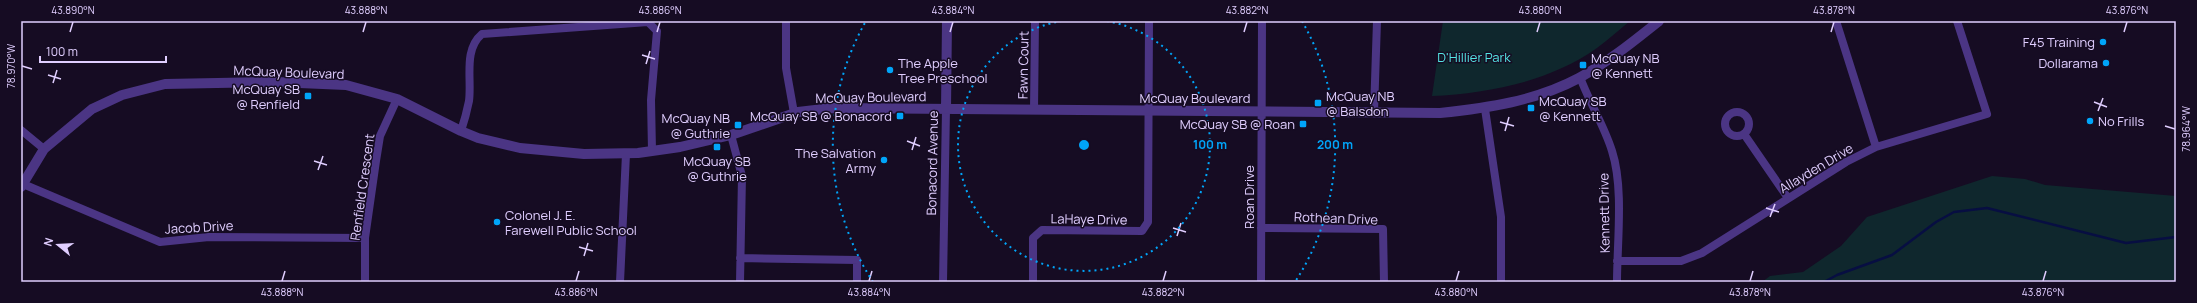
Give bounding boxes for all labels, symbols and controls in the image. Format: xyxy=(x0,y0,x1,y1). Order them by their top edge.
text: 43.890°N xyxy=(51,3,95,17)
text: 43.888°N xyxy=(345,3,388,17)
text: 43.886°N xyxy=(638,3,682,17)
text: 43.884°N xyxy=(932,3,975,17)
text: 43.882°N xyxy=(1226,3,1268,17)
text: 43.880°N xyxy=(1518,3,1562,17)
text: 43.878°N xyxy=(1813,3,1855,17)
text: 43.876°N xyxy=(2106,3,2148,17)
street label: Fawn Court xyxy=(1013,31,1033,99)
place label: F45 Training xyxy=(2023,33,2095,51)
marker: F45 Training xyxy=(2098,37,2108,47)
scale bar xyxy=(40,38,166,64)
text: 78.970°W xyxy=(4,43,18,88)
text: 100 m xyxy=(46,43,78,60)
park label: D'Hillier Park xyxy=(1437,48,1511,66)
place label: McQuay NB @ Kennett xyxy=(1591,49,1659,82)
place label: The Apple Tree Preschool xyxy=(898,54,988,87)
place label: Dollarama xyxy=(2038,54,2098,72)
marker: Dollarama xyxy=(2101,58,2111,68)
marker: McQuay NB @ Kennett xyxy=(1578,60,1588,70)
street label: McQuay Boulevard xyxy=(233,61,345,83)
marker: The Apple Tree Preschool xyxy=(885,65,895,75)
place label: McQuay SB @ Renfield xyxy=(232,80,300,113)
street label: McQuay Boulevard xyxy=(815,87,927,107)
place label: McQuay NB @ Balsdon xyxy=(1326,87,1394,120)
street label: McQuay Boulevard xyxy=(1140,89,1251,107)
marker: McQuay SB @ Renfield xyxy=(303,91,313,101)
place label: McQuay SB @ Kennett xyxy=(1539,92,1607,125)
marker: McQuay NB @ Balsdon xyxy=(1313,98,1323,108)
marker: McQuay SB @ Kennett xyxy=(1526,103,1536,113)
text: 78.964°W xyxy=(2179,106,2193,152)
place label: McQuay SB @ Bonacord xyxy=(750,107,892,125)
place label: McQuay NB @ Guthrie xyxy=(662,109,730,142)
street label: Bonacord Avenue xyxy=(922,110,942,215)
marker: McQuay SB @ Bonacord xyxy=(895,111,905,121)
place label: No Frills xyxy=(2098,112,2145,130)
place label: McQuay SB @ Roan xyxy=(1180,115,1295,133)
marker: No Frills xyxy=(2085,116,2095,126)
marker: McQuay SB @ Roan xyxy=(1298,119,1308,129)
marker: McQuay NB @ Guthrie xyxy=(733,120,743,130)
street label: Renfield Crescent xyxy=(346,132,378,242)
text: 100 m xyxy=(1193,136,1227,153)
text: 200 m xyxy=(1317,136,1353,153)
centre of rings xyxy=(1077,138,1091,152)
street label: Allayden Drive xyxy=(1776,139,1857,197)
marker: McQuay SB @ Guthrie xyxy=(712,142,722,152)
place label: The Salvation Army xyxy=(795,144,876,177)
place label: McQuay SB @ Guthrie xyxy=(683,152,751,185)
marker: The Salvation Army xyxy=(879,155,889,165)
street label: Roan Drive xyxy=(1240,165,1258,229)
street label: Kennett Drive xyxy=(1594,172,1614,253)
place label: Colonel J. E. Farewell Public School xyxy=(505,206,637,239)
street label: Rothean Drive xyxy=(1294,208,1379,228)
street label: LaHaye Drive xyxy=(1050,209,1128,229)
street label: Jacob Drive xyxy=(164,216,234,238)
marker: Colonel J. E. Farewell Public School xyxy=(492,217,502,227)
north arrow xyxy=(38,225,78,265)
text: N xyxy=(40,236,56,248)
text: 43.888°N xyxy=(261,285,304,299)
text: 43.886°N xyxy=(554,285,598,299)
text: 43.884°N xyxy=(848,285,891,299)
text: 43.882°N xyxy=(1142,285,1184,299)
text: 43.880°N xyxy=(1434,285,1478,299)
text: 43.878°N xyxy=(1729,285,1771,299)
text: 43.876°N xyxy=(2022,285,2064,299)

